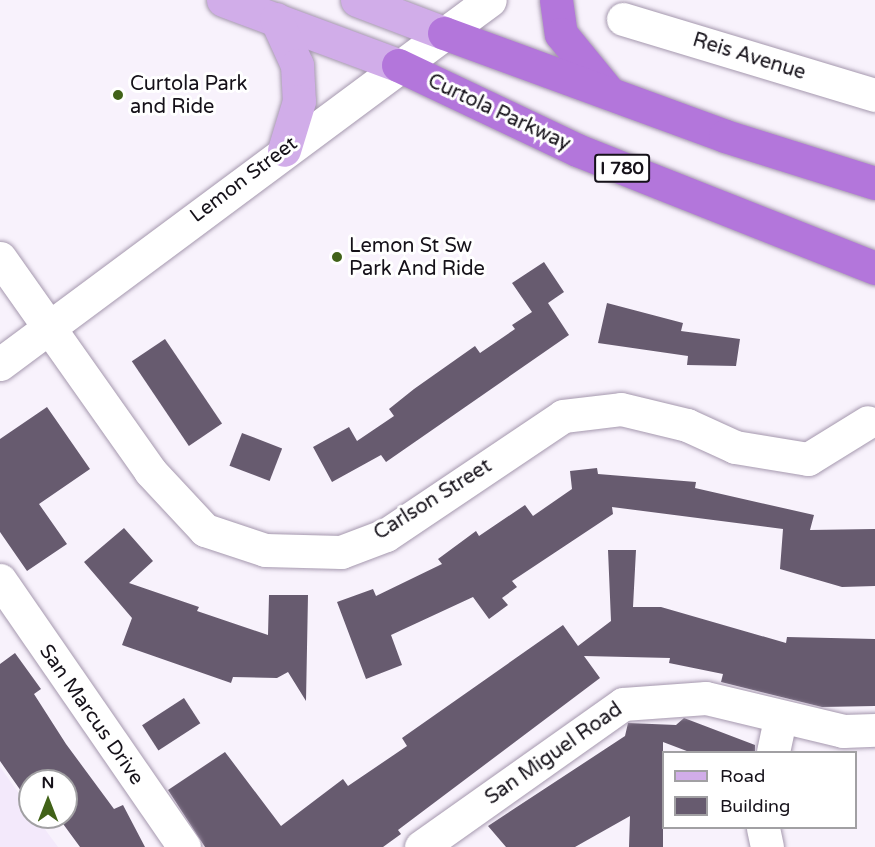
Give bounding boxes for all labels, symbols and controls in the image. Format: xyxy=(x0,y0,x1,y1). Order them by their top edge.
street label: Reis Avenue xyxy=(690,28,808,86)
street label: Curtola Parkway xyxy=(424,69,574,157)
place label: Curtola Park and Ride xyxy=(130,72,247,119)
marker: Curtola Park and Ride xyxy=(111,88,125,102)
street label: Lemon Street xyxy=(186,132,302,228)
road number: I 780 xyxy=(594,153,650,183)
place label: Lemon St Sw Park And Ride xyxy=(349,234,485,281)
marker: Lemon St Sw Park And Ride xyxy=(330,250,344,264)
street label: Carlson Street xyxy=(370,454,496,546)
street label: San Marcus Drive xyxy=(34,640,148,790)
street label: San Miguel Road xyxy=(481,698,627,810)
legend xyxy=(662,751,857,829)
text: Road xyxy=(720,765,765,787)
north arrow xyxy=(18,769,78,829)
text: N xyxy=(42,773,54,793)
text: Building xyxy=(720,795,790,817)

